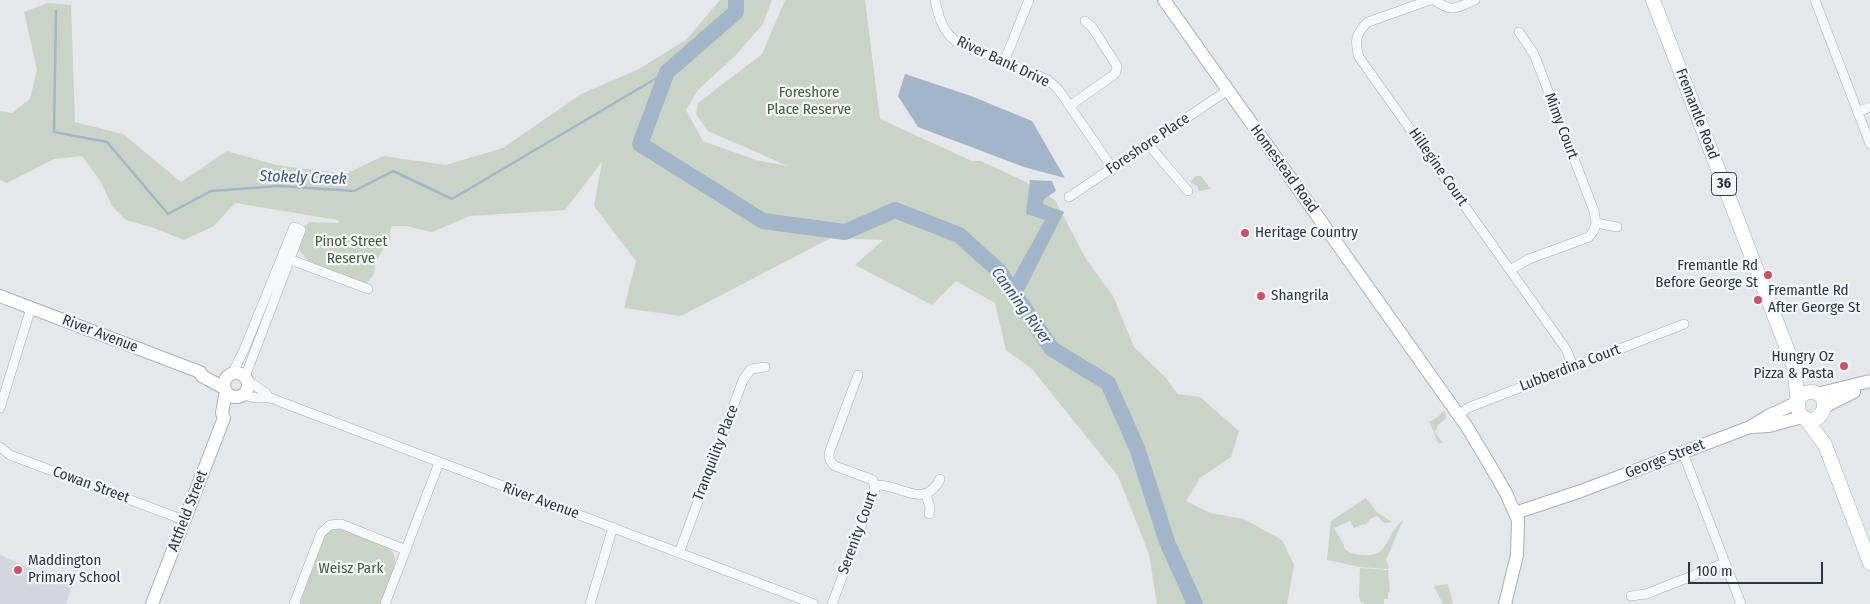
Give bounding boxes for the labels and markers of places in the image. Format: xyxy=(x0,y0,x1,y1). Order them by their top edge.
place label: Heritage Country xyxy=(1255,224,1358,242)
marker: Heritage Country xyxy=(1239,227,1251,239)
place label: Fremantle Rd Before George St xyxy=(1655,257,1758,292)
marker: Fremantle Rd Before George St xyxy=(1762,269,1774,281)
place label: Fremantle Rd After George St xyxy=(1768,282,1860,317)
place label: Shangrila xyxy=(1271,287,1329,305)
marker: Shangrila xyxy=(1255,290,1267,302)
marker: Fremantle Rd After George St xyxy=(1752,294,1764,306)
place label: Hungry Oz Pizza & Pasta xyxy=(1753,348,1834,383)
marker: Hungry Oz Pizza & Pasta xyxy=(1838,360,1850,372)
place label: Maddington Primary School xyxy=(28,552,120,587)
marker: Maddington Primary School xyxy=(12,564,24,576)

